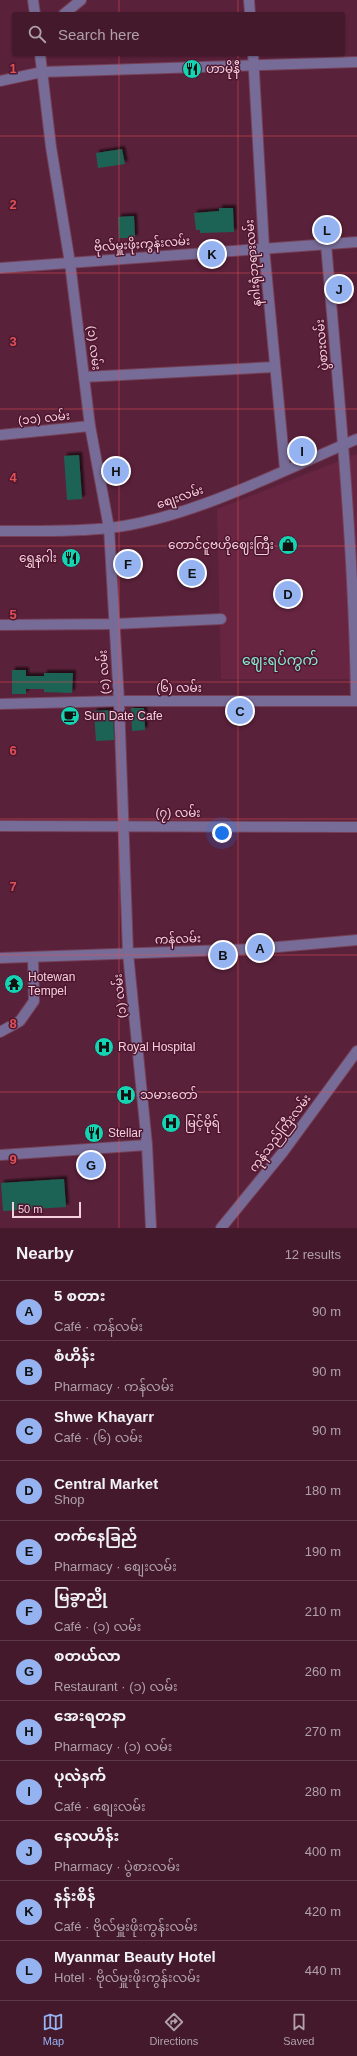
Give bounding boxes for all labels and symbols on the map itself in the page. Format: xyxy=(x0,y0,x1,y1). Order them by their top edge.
restaurant icon: ဟာမိုနီ xyxy=(181,58,203,80)
place label: ဟာမိုနီ xyxy=(206,60,240,79)
text: 1 xyxy=(9,61,17,76)
text: 2 xyxy=(9,197,17,212)
pin: L xyxy=(314,215,340,245)
street label: နဂါးရုံဘုရားလမ်း xyxy=(240,219,267,307)
street label: ဗိုလ်မှူးဖိုးကွန်းလမ်း xyxy=(93,232,191,257)
pin: K xyxy=(199,239,225,269)
pin: J xyxy=(326,274,352,304)
street label: ပွဲစားလမ်း xyxy=(311,318,334,371)
street label: (၁) လမ်း xyxy=(84,325,106,371)
text: 3 xyxy=(9,334,17,349)
street label: (၁၁) လမ်း xyxy=(17,406,71,428)
pin: I xyxy=(289,436,315,466)
pin: H xyxy=(103,456,129,486)
text: 4 xyxy=(9,470,17,485)
street label: စျေးလမ်း xyxy=(154,481,206,514)
shop icon: တောင်ငူဗဟိုဈေးကြီး xyxy=(277,534,299,556)
place label: တောင်ငူဗဟိုဈေးကြီး xyxy=(168,536,274,555)
restaurant icon: ရွှေနဂါး xyxy=(60,547,82,569)
place label: ရွှေနဂါး xyxy=(19,549,57,568)
pin: F xyxy=(115,549,141,579)
pin: E xyxy=(179,558,205,588)
pin: D xyxy=(275,579,301,609)
text: 5 xyxy=(9,607,17,622)
street label: (၁) လမ်း xyxy=(93,649,113,695)
district label: ဈေးရပ်ကွက် xyxy=(242,650,318,672)
street label: (၆) လမ်း xyxy=(156,679,202,695)
pin: C xyxy=(227,696,253,726)
cafe icon: Sun Date Cafe xyxy=(59,705,81,727)
place label: Sun Date Cafe xyxy=(84,709,163,723)
text: 6 xyxy=(9,743,17,758)
street label: (၇) လမ်း xyxy=(156,804,200,823)
your location xyxy=(212,823,232,843)
text: 7 xyxy=(9,879,17,894)
street label: ကန်လမ်း xyxy=(155,929,201,950)
pin: A xyxy=(247,933,273,963)
pin: B xyxy=(210,940,236,970)
place label: Hotewan Tempel xyxy=(28,970,75,998)
temple icon: Hotewan Tempel xyxy=(3,973,25,995)
street label: (၁) လမ်း xyxy=(109,973,129,1019)
text: 8 xyxy=(9,1016,17,1031)
hospital icon: Royal Hospital xyxy=(93,1036,115,1058)
place label: Royal Hospital xyxy=(118,1040,195,1054)
hospital icon: သမားတော် xyxy=(115,1084,137,1106)
place label: သမားတော် xyxy=(140,1086,198,1102)
street label: ကုန်သည်ကြီးလမ်း xyxy=(245,1090,316,1176)
hospital icon: မြင့်မိုရ် xyxy=(160,1112,182,1134)
place label: မြင့်မိုရ် xyxy=(185,1114,221,1133)
restaurant icon: Stellar xyxy=(83,1122,105,1144)
place label: Stellar xyxy=(108,1126,142,1140)
pin: G xyxy=(78,1150,104,1180)
text: 9 xyxy=(9,1152,17,1167)
scale bar xyxy=(12,1200,81,1219)

